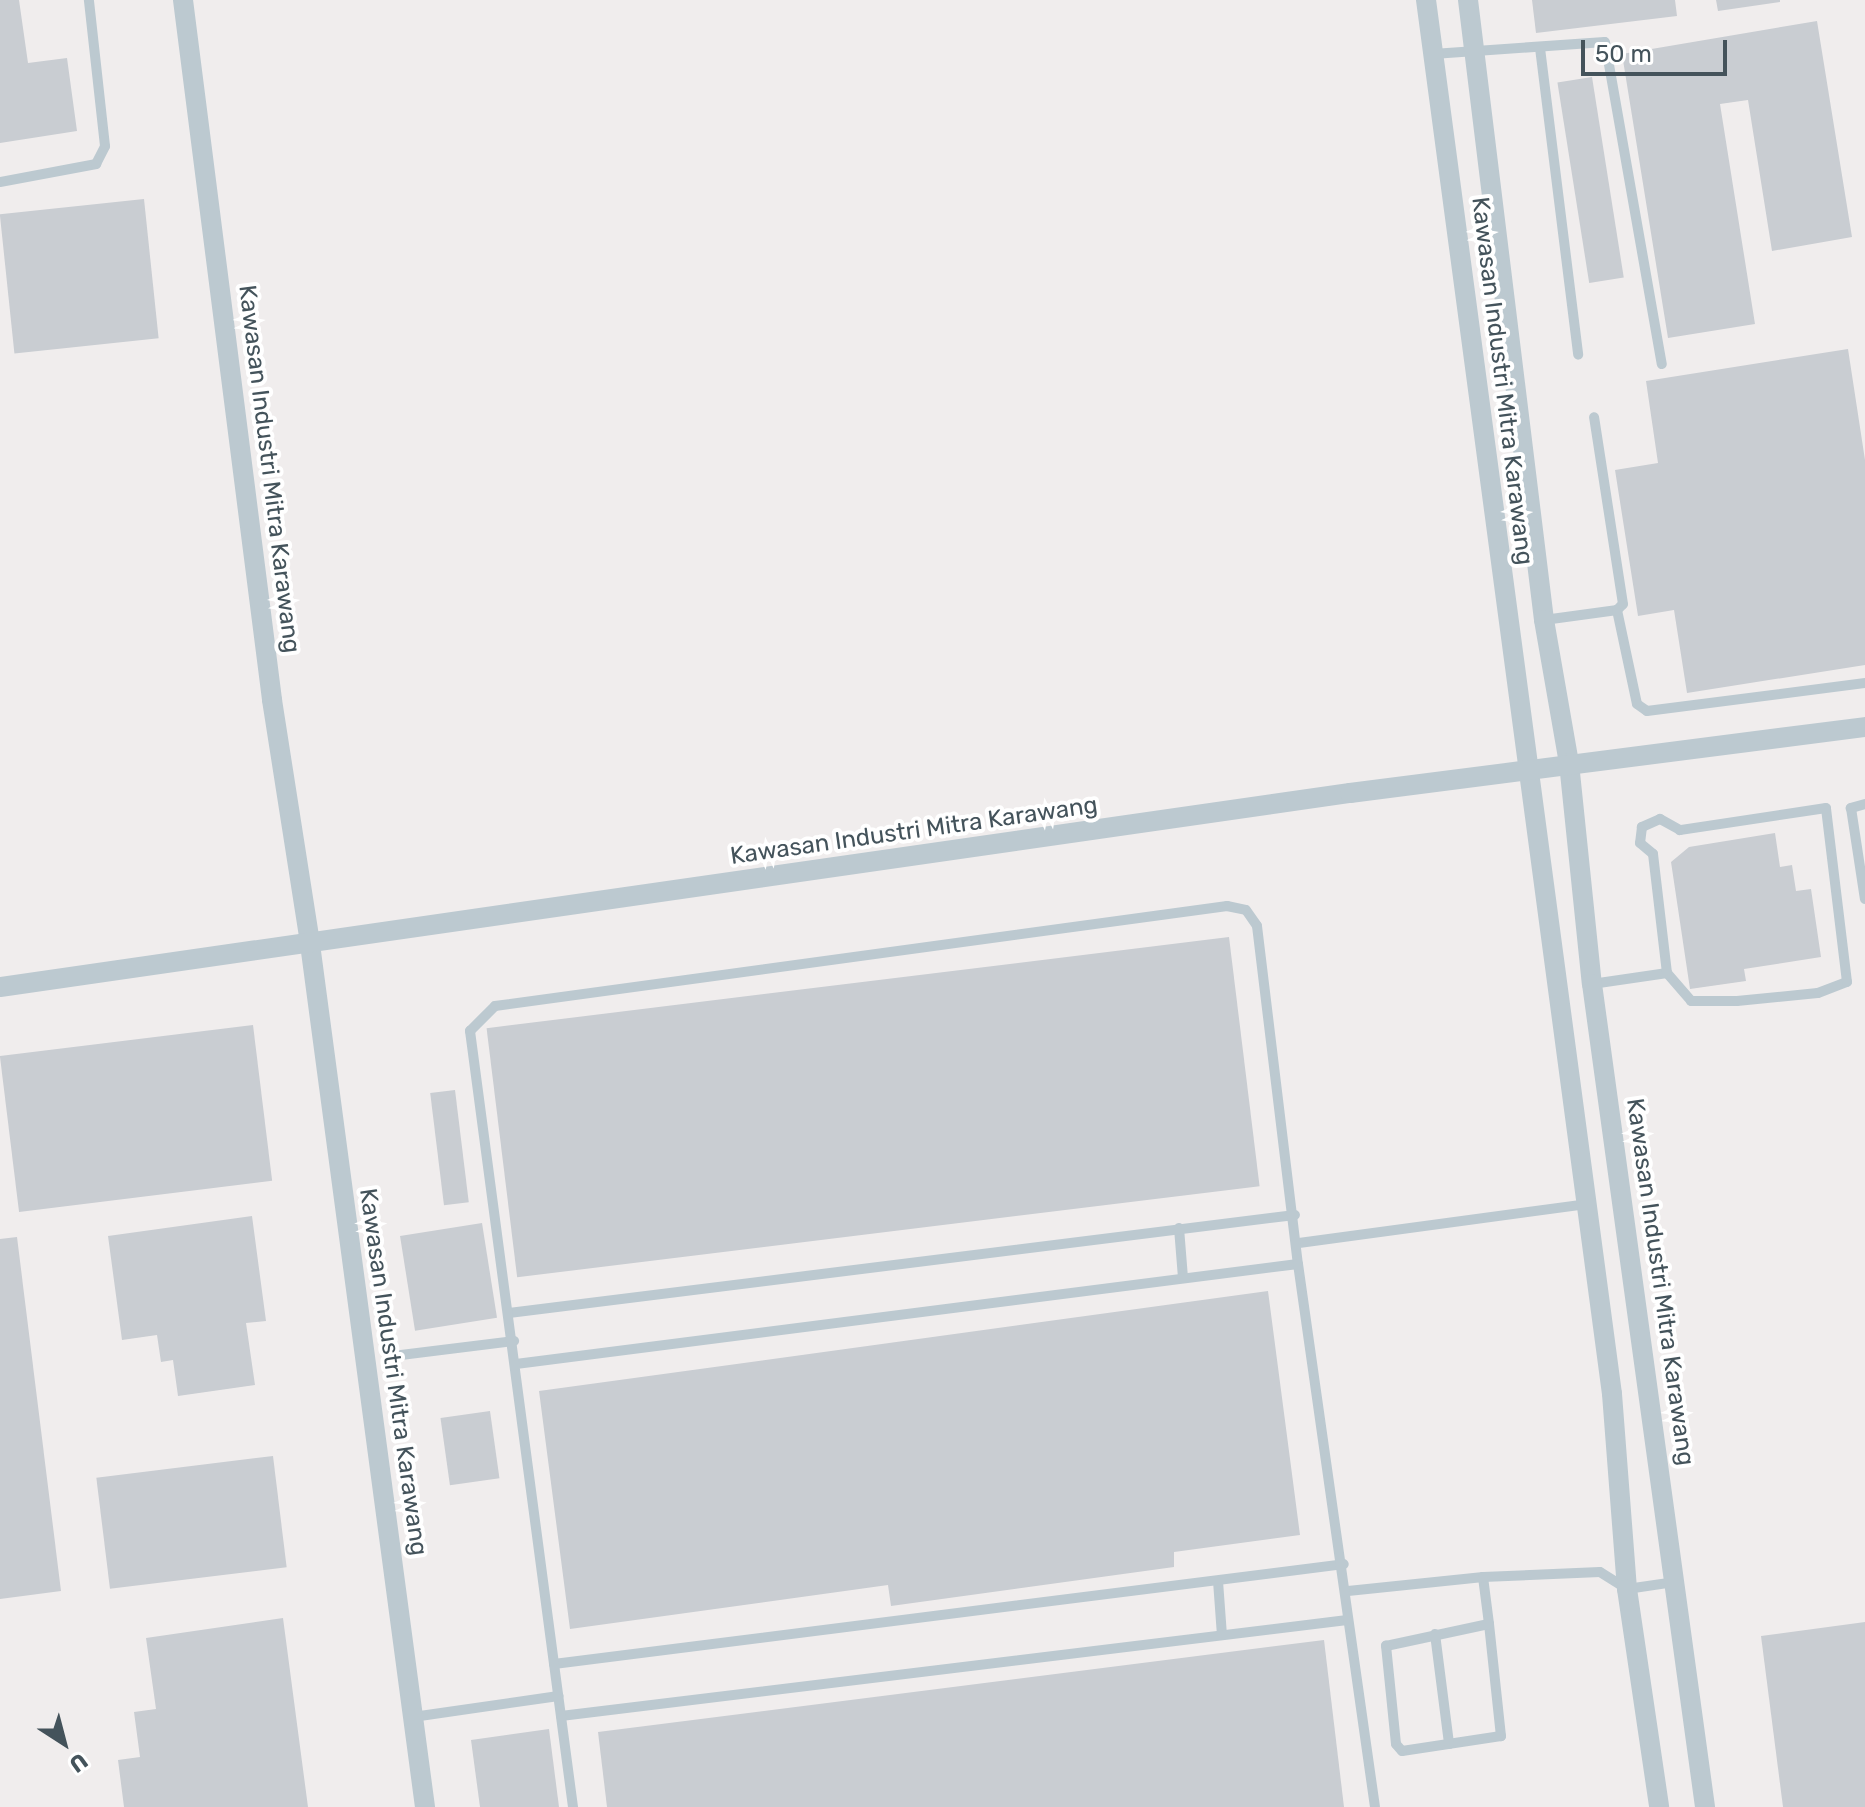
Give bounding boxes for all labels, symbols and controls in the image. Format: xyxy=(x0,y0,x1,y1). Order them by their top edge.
scale bar xyxy=(1585,24,1731,74)
text: 50 m xyxy=(1595,40,1652,68)
street label: Kawasan Industri Mitra Karawang xyxy=(1465,195,1539,567)
street label: Kawasan Industri Mitra Karawang xyxy=(232,283,306,655)
street label: Kawasan Industri Mitra Karawang xyxy=(728,791,1100,871)
street label: Kawasan Industri Mitra Karawang xyxy=(1620,1096,1700,1468)
street label: Kawasan Industri Mitra Karawang xyxy=(353,1186,433,1558)
north arrow xyxy=(24,1703,104,1783)
text: U xyxy=(64,1747,93,1778)

